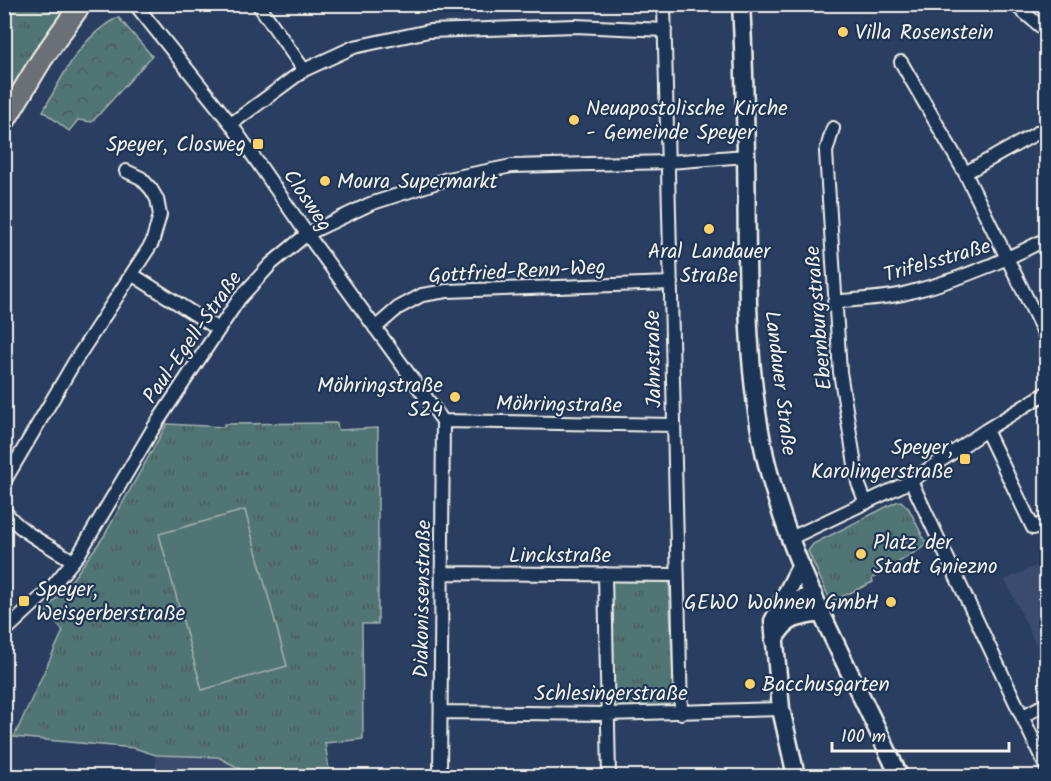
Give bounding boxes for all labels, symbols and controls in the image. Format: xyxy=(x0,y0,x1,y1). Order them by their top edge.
place label: Villa Rosenstein xyxy=(855,17,994,50)
marker: Villa Rosenstein xyxy=(836,25,850,39)
place label: Neuapostolische Kirche - Gemeinde Speyer xyxy=(586,93,788,150)
marker: Neuapostolische Kirche - Gemeinde Speyer xyxy=(567,113,581,127)
place label: Speyer, Closweg xyxy=(106,129,246,162)
marker: Speyer, Closweg xyxy=(251,137,265,151)
street label: Closweg xyxy=(274,163,340,239)
place label: Moura Supermarkt xyxy=(337,166,498,199)
marker: Moura Supermarkt xyxy=(318,174,332,188)
marker: Aral Landauer Straße xyxy=(702,222,716,236)
street label: Trifelsstraße xyxy=(880,230,995,292)
place label: Aral Landauer Straße xyxy=(648,236,771,293)
street label: Ebernburgstraße xyxy=(797,244,842,391)
street label: Gottfried-Renn-Weg xyxy=(428,251,607,294)
street label: Paul-Egell-Straße xyxy=(135,264,252,411)
street label: Jahnstraße xyxy=(637,309,672,408)
street label: Landauer Straße xyxy=(754,309,805,458)
place label: Möhringstraße S24 xyxy=(317,370,444,427)
street label: Möhringstraße xyxy=(496,388,623,423)
marker: Möhringstraße S24 xyxy=(448,390,462,404)
place label: Speyer, Karolingerstraße xyxy=(811,432,954,489)
marker: Speyer, Karolingerstraße xyxy=(958,452,972,466)
street label: Diakonissenstraße xyxy=(406,519,441,678)
place label: Platz der Stadt Gniezno xyxy=(873,527,998,584)
street label: Linckstraße xyxy=(509,540,612,573)
marker: Platz der Stadt Gniezno xyxy=(854,547,868,561)
place label: Speyer, Weisgerberstraße xyxy=(36,574,186,631)
place label: GEWO Wohnen GmbH xyxy=(684,587,879,620)
marker: Speyer, Weisgerberstraße xyxy=(17,594,31,608)
marker: GEWO Wohnen GmbH xyxy=(884,595,898,609)
place label: Bacchusgarten xyxy=(762,669,890,702)
marker: Bacchusgarten xyxy=(743,677,757,691)
street label: Schlesingerstraße xyxy=(534,678,688,711)
scale bar xyxy=(832,715,1009,753)
text: 100 m xyxy=(841,723,886,752)

